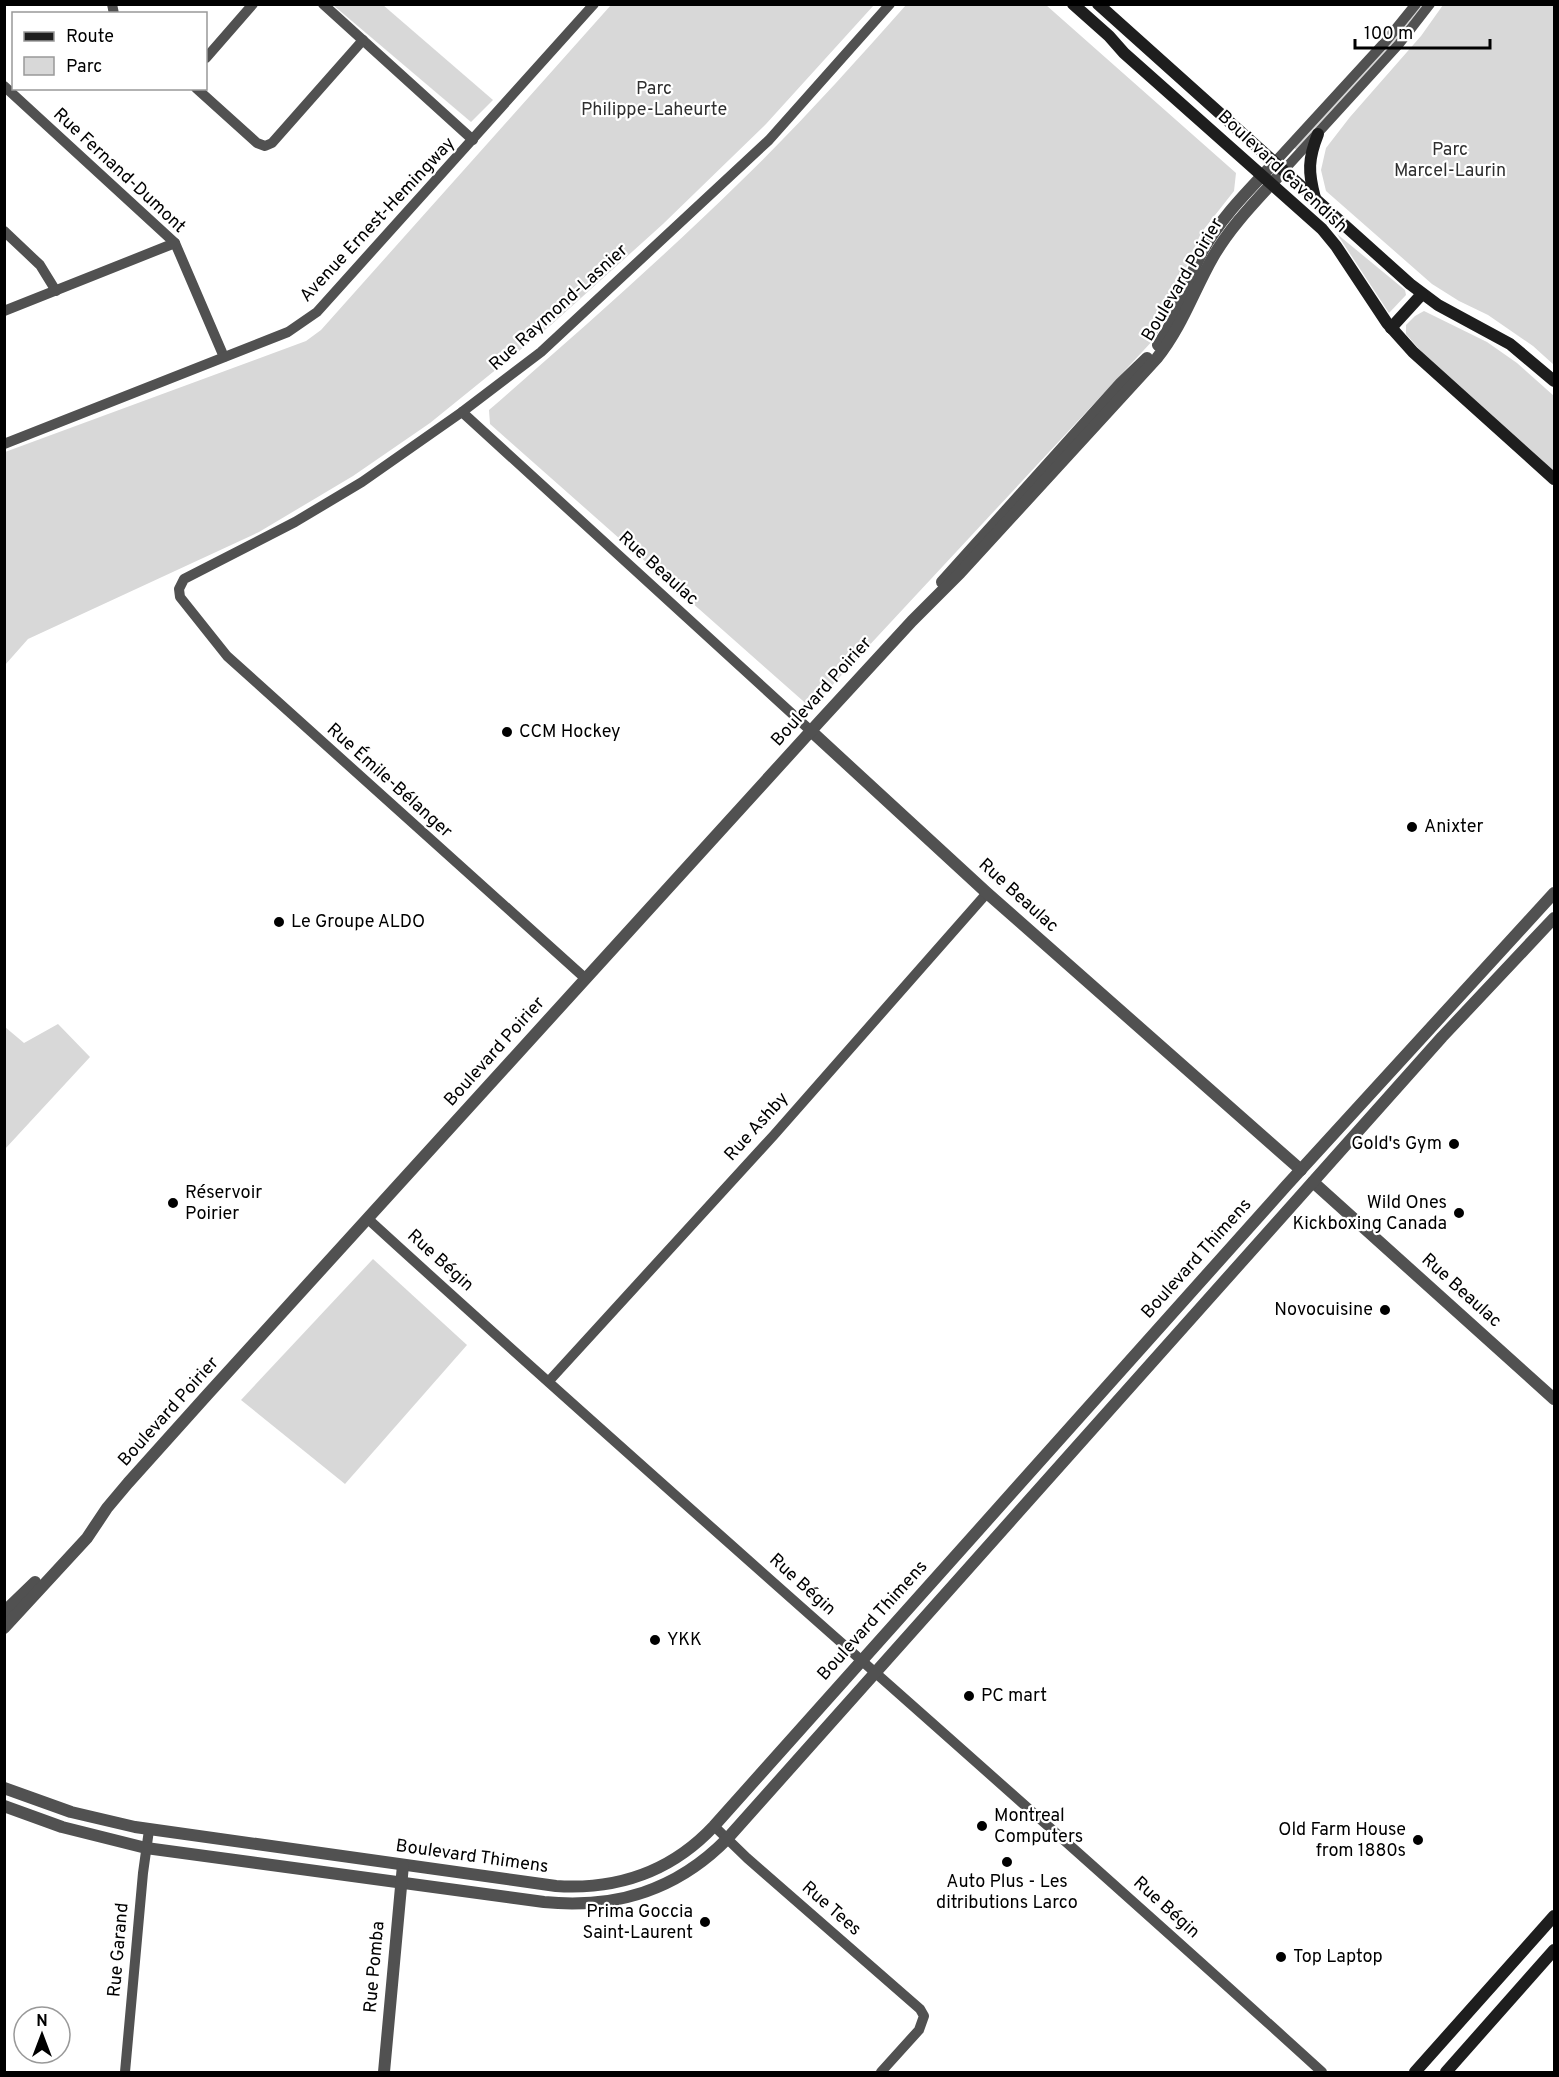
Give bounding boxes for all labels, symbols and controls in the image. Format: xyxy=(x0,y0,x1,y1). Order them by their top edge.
legend xyxy=(12,12,207,90)
scale bar xyxy=(1355,12,1490,50)
text: 100 m xyxy=(1364,23,1413,46)
text: Route xyxy=(66,26,114,49)
text: Parc xyxy=(66,56,102,79)
park label: Parc Philippe-Laheurte xyxy=(581,78,727,122)
street label: Rue Fernand-Dumont xyxy=(48,104,190,238)
street label: Boulevard Cavendish xyxy=(1212,106,1352,238)
street label: Avenue Ernest-Hemingway xyxy=(295,133,461,307)
park label: Parc Marcel-Laurin xyxy=(1394,139,1506,183)
street label: Boulevard Poirier xyxy=(1137,214,1229,346)
street label: Rue Raymond-Lasnier xyxy=(485,240,633,376)
street label: Rue Beaulac xyxy=(613,527,703,611)
street label: Boulevard Poirier xyxy=(767,632,877,752)
street label: Rue Émile-Bélanger xyxy=(321,717,458,843)
place label: CCM Hockey xyxy=(519,721,621,744)
marker: CCM Hockey xyxy=(500,725,514,739)
place label: Anixter xyxy=(1424,816,1484,839)
marker: Anixter xyxy=(1405,820,1419,834)
street label: Rue Beaulac xyxy=(973,854,1063,938)
place label: Le Groupe ALDO xyxy=(291,911,425,934)
marker: Le Groupe ALDO xyxy=(272,915,286,929)
street label: Boulevard Poirier xyxy=(440,992,550,1112)
street label: Rue Ashby xyxy=(720,1088,794,1166)
place label: Gold's Gym xyxy=(1351,1133,1442,1156)
marker: Gold's Gym xyxy=(1447,1137,1461,1151)
place label: Réservoir Poirier xyxy=(185,1182,262,1226)
place label: Wild Ones Kickboxing Canada xyxy=(1292,1192,1447,1236)
street label: Boulevard Thimens xyxy=(1137,1194,1257,1324)
marker: Réservoir Poirier xyxy=(166,1196,180,1210)
marker: Wild Ones Kickboxing Canada xyxy=(1452,1206,1466,1220)
street label: Rue Bégin xyxy=(402,1225,478,1297)
street label: Rue Beaulac xyxy=(1416,1249,1506,1333)
place label: Novocuisine xyxy=(1274,1299,1373,1322)
marker: Novocuisine xyxy=(1378,1303,1392,1317)
street label: Boulevard Poirier xyxy=(114,1352,224,1472)
street label: Rue Bégin xyxy=(764,1549,840,1621)
street label: Boulevard Thimens xyxy=(813,1556,933,1686)
place label: YKK xyxy=(667,1629,702,1652)
marker: YKK xyxy=(648,1633,662,1647)
place label: PC mart xyxy=(981,1685,1047,1708)
marker: PC mart xyxy=(962,1689,976,1703)
place label: Montreal Computers xyxy=(994,1805,1083,1849)
marker: Montreal Computers xyxy=(975,1819,989,1833)
place label: Old Farm House from 1880s xyxy=(1278,1819,1406,1863)
marker: Old Farm House from 1880s xyxy=(1411,1833,1425,1847)
street label: Boulevard Thimens xyxy=(394,1835,550,1879)
marker: Auto Plus - Les ditributions Larco xyxy=(1000,1855,1014,1869)
place label: Auto Plus - Les ditributions Larco xyxy=(936,1871,1078,1915)
street label: Rue Bégin xyxy=(1128,1872,1204,1944)
street label: Rue Tees xyxy=(796,1877,866,1941)
place label: Prima Goccia Saint-Laurent xyxy=(582,1901,693,1945)
street label: Rue Garand xyxy=(103,1902,135,1998)
marker: Prima Goccia Saint-Laurent xyxy=(698,1915,712,1929)
street label: Rue Pomba xyxy=(360,1920,390,2014)
place label: Top Laptop xyxy=(1293,1946,1383,1969)
marker: Top Laptop xyxy=(1274,1950,1288,1964)
north arrow xyxy=(12,2005,72,2065)
text: N xyxy=(36,2012,48,2032)

